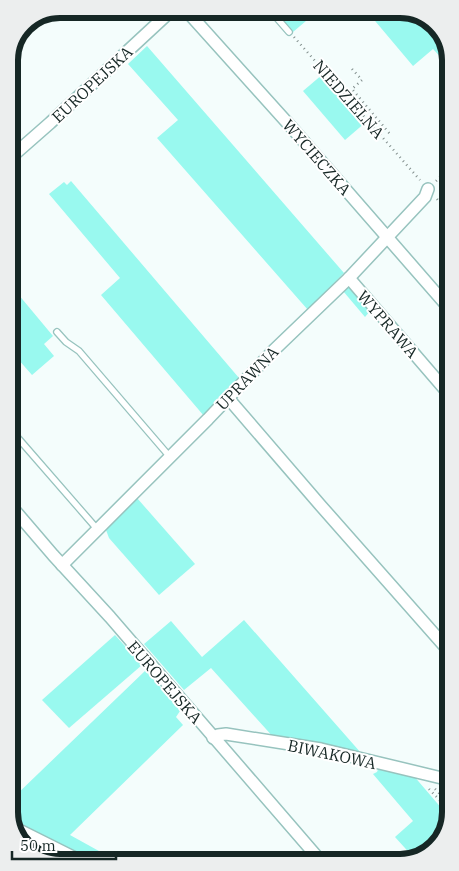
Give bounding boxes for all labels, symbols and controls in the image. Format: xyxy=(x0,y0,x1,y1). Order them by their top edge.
street label: EUROPEJSKA xyxy=(47,41,137,127)
street label: NIEDZIELNA xyxy=(309,55,389,143)
street label: WYCIECZKA xyxy=(279,115,355,199)
street label: WYPRAWA xyxy=(353,286,423,362)
street label: UPRAWNA xyxy=(211,342,283,414)
street label: EUROPEJSKA xyxy=(124,636,206,728)
street label: BIWAKOWA xyxy=(286,735,378,773)
scale bar xyxy=(12,828,116,860)
text: 50 m xyxy=(20,836,56,855)

